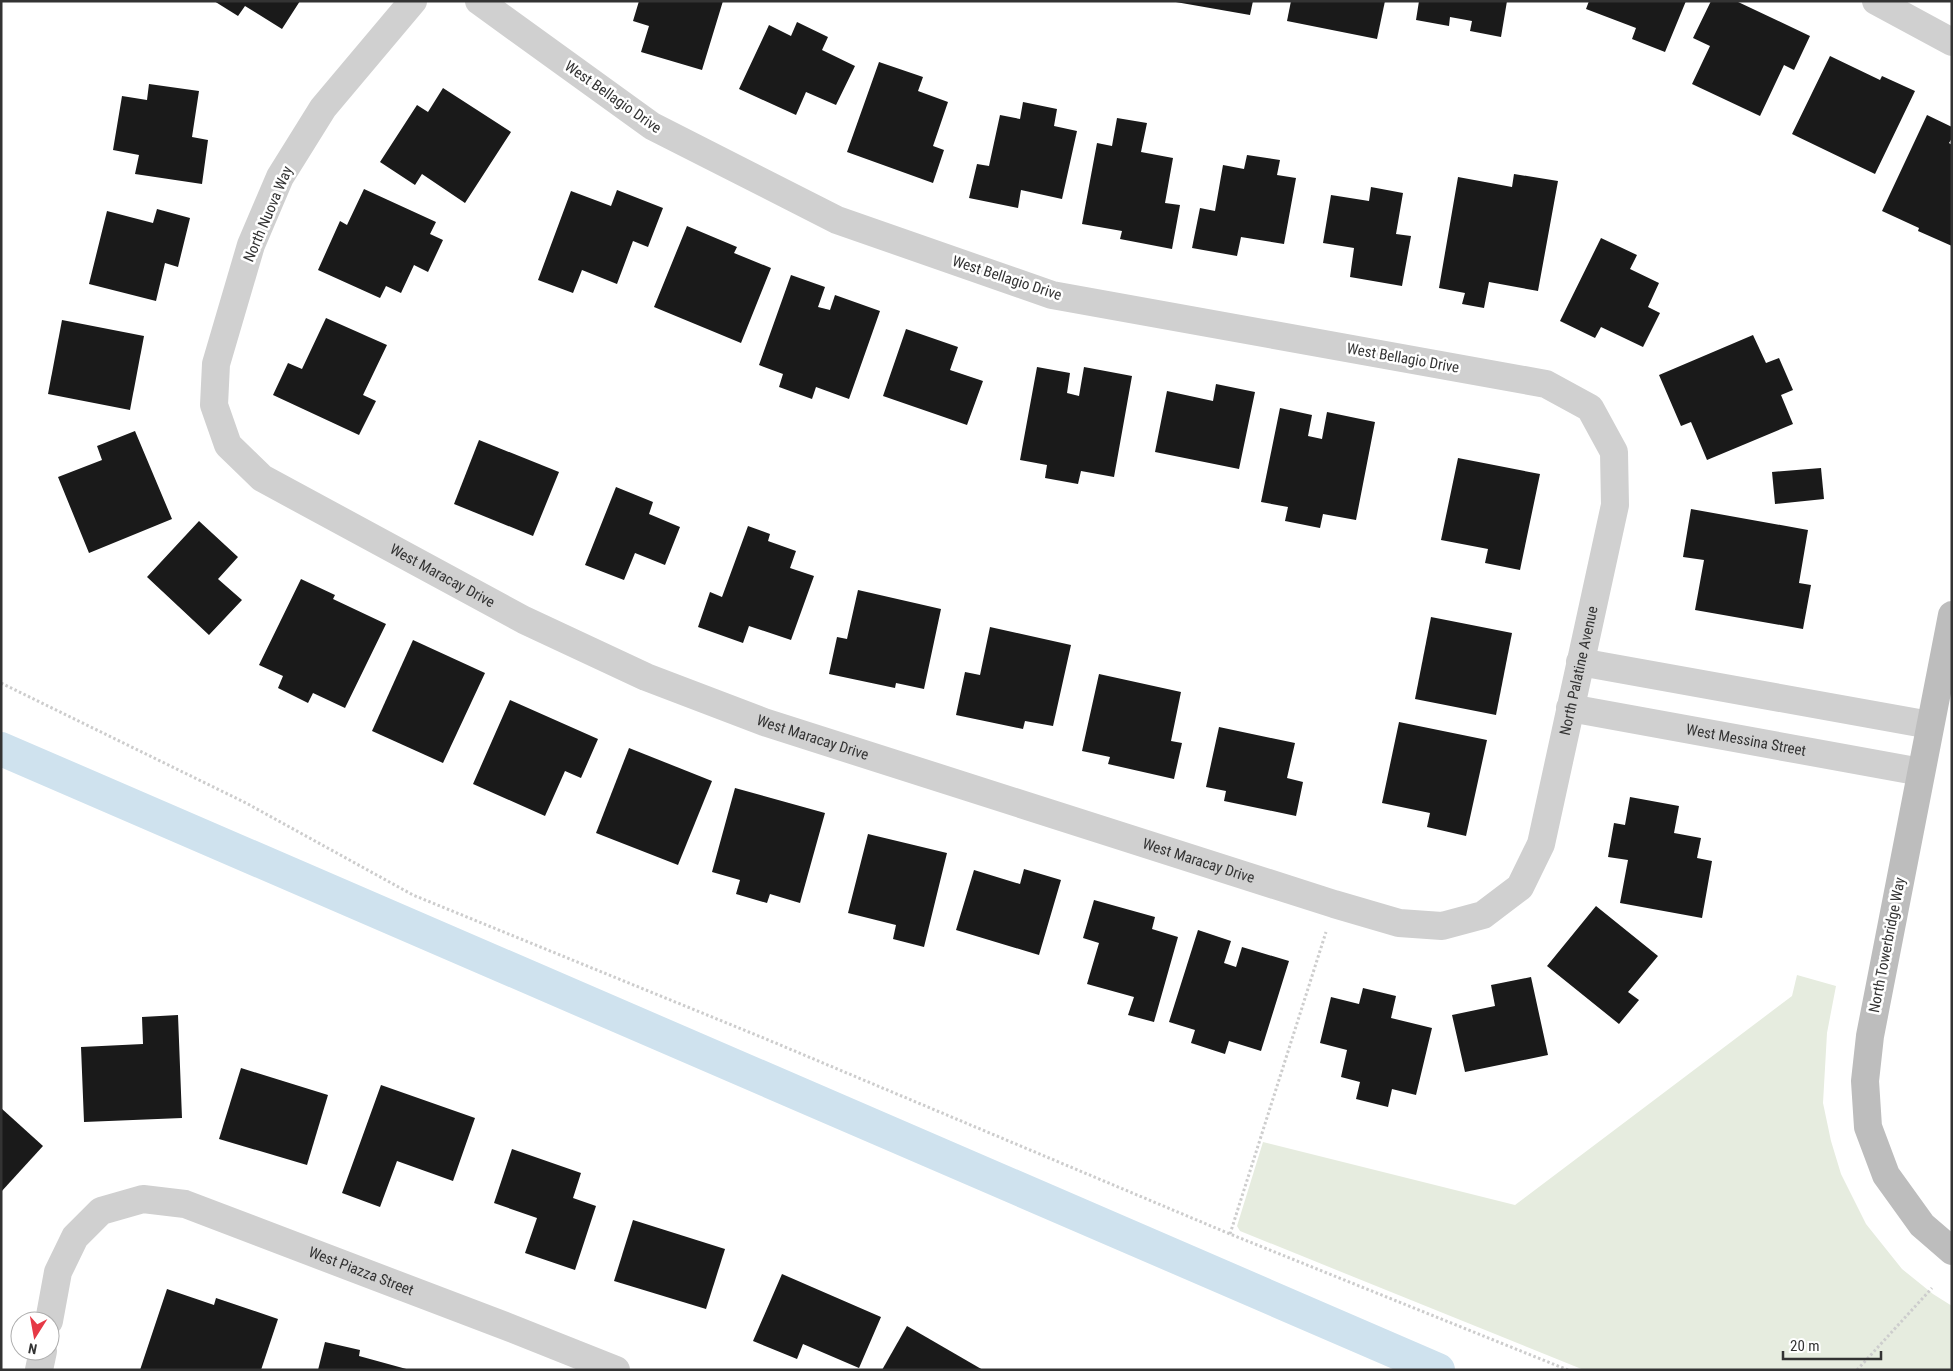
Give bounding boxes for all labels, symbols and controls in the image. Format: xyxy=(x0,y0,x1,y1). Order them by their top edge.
street label: West Bellagio Drive xyxy=(561,57,665,137)
street label: North Nuova Way xyxy=(240,163,296,265)
street label: West Bellagio Drive xyxy=(950,252,1064,304)
street label: West Bellagio Drive xyxy=(1345,339,1461,377)
street label: West Maracay Drive xyxy=(387,540,498,611)
street label: North Palatine Avenue xyxy=(1556,604,1602,737)
street label: West Maracay Drive xyxy=(754,711,871,764)
street label: West Messina Street xyxy=(1685,720,1808,760)
street label: West Maracay Drive xyxy=(1140,834,1257,887)
street label: North Towerbridge Way xyxy=(1865,876,1909,1014)
street label: West Piazza Street xyxy=(306,1243,416,1299)
north arrow xyxy=(10,1311,60,1361)
scale bar xyxy=(1783,1328,1880,1360)
text: 20 m xyxy=(1790,1337,1820,1355)
text: N xyxy=(27,1340,38,1357)

